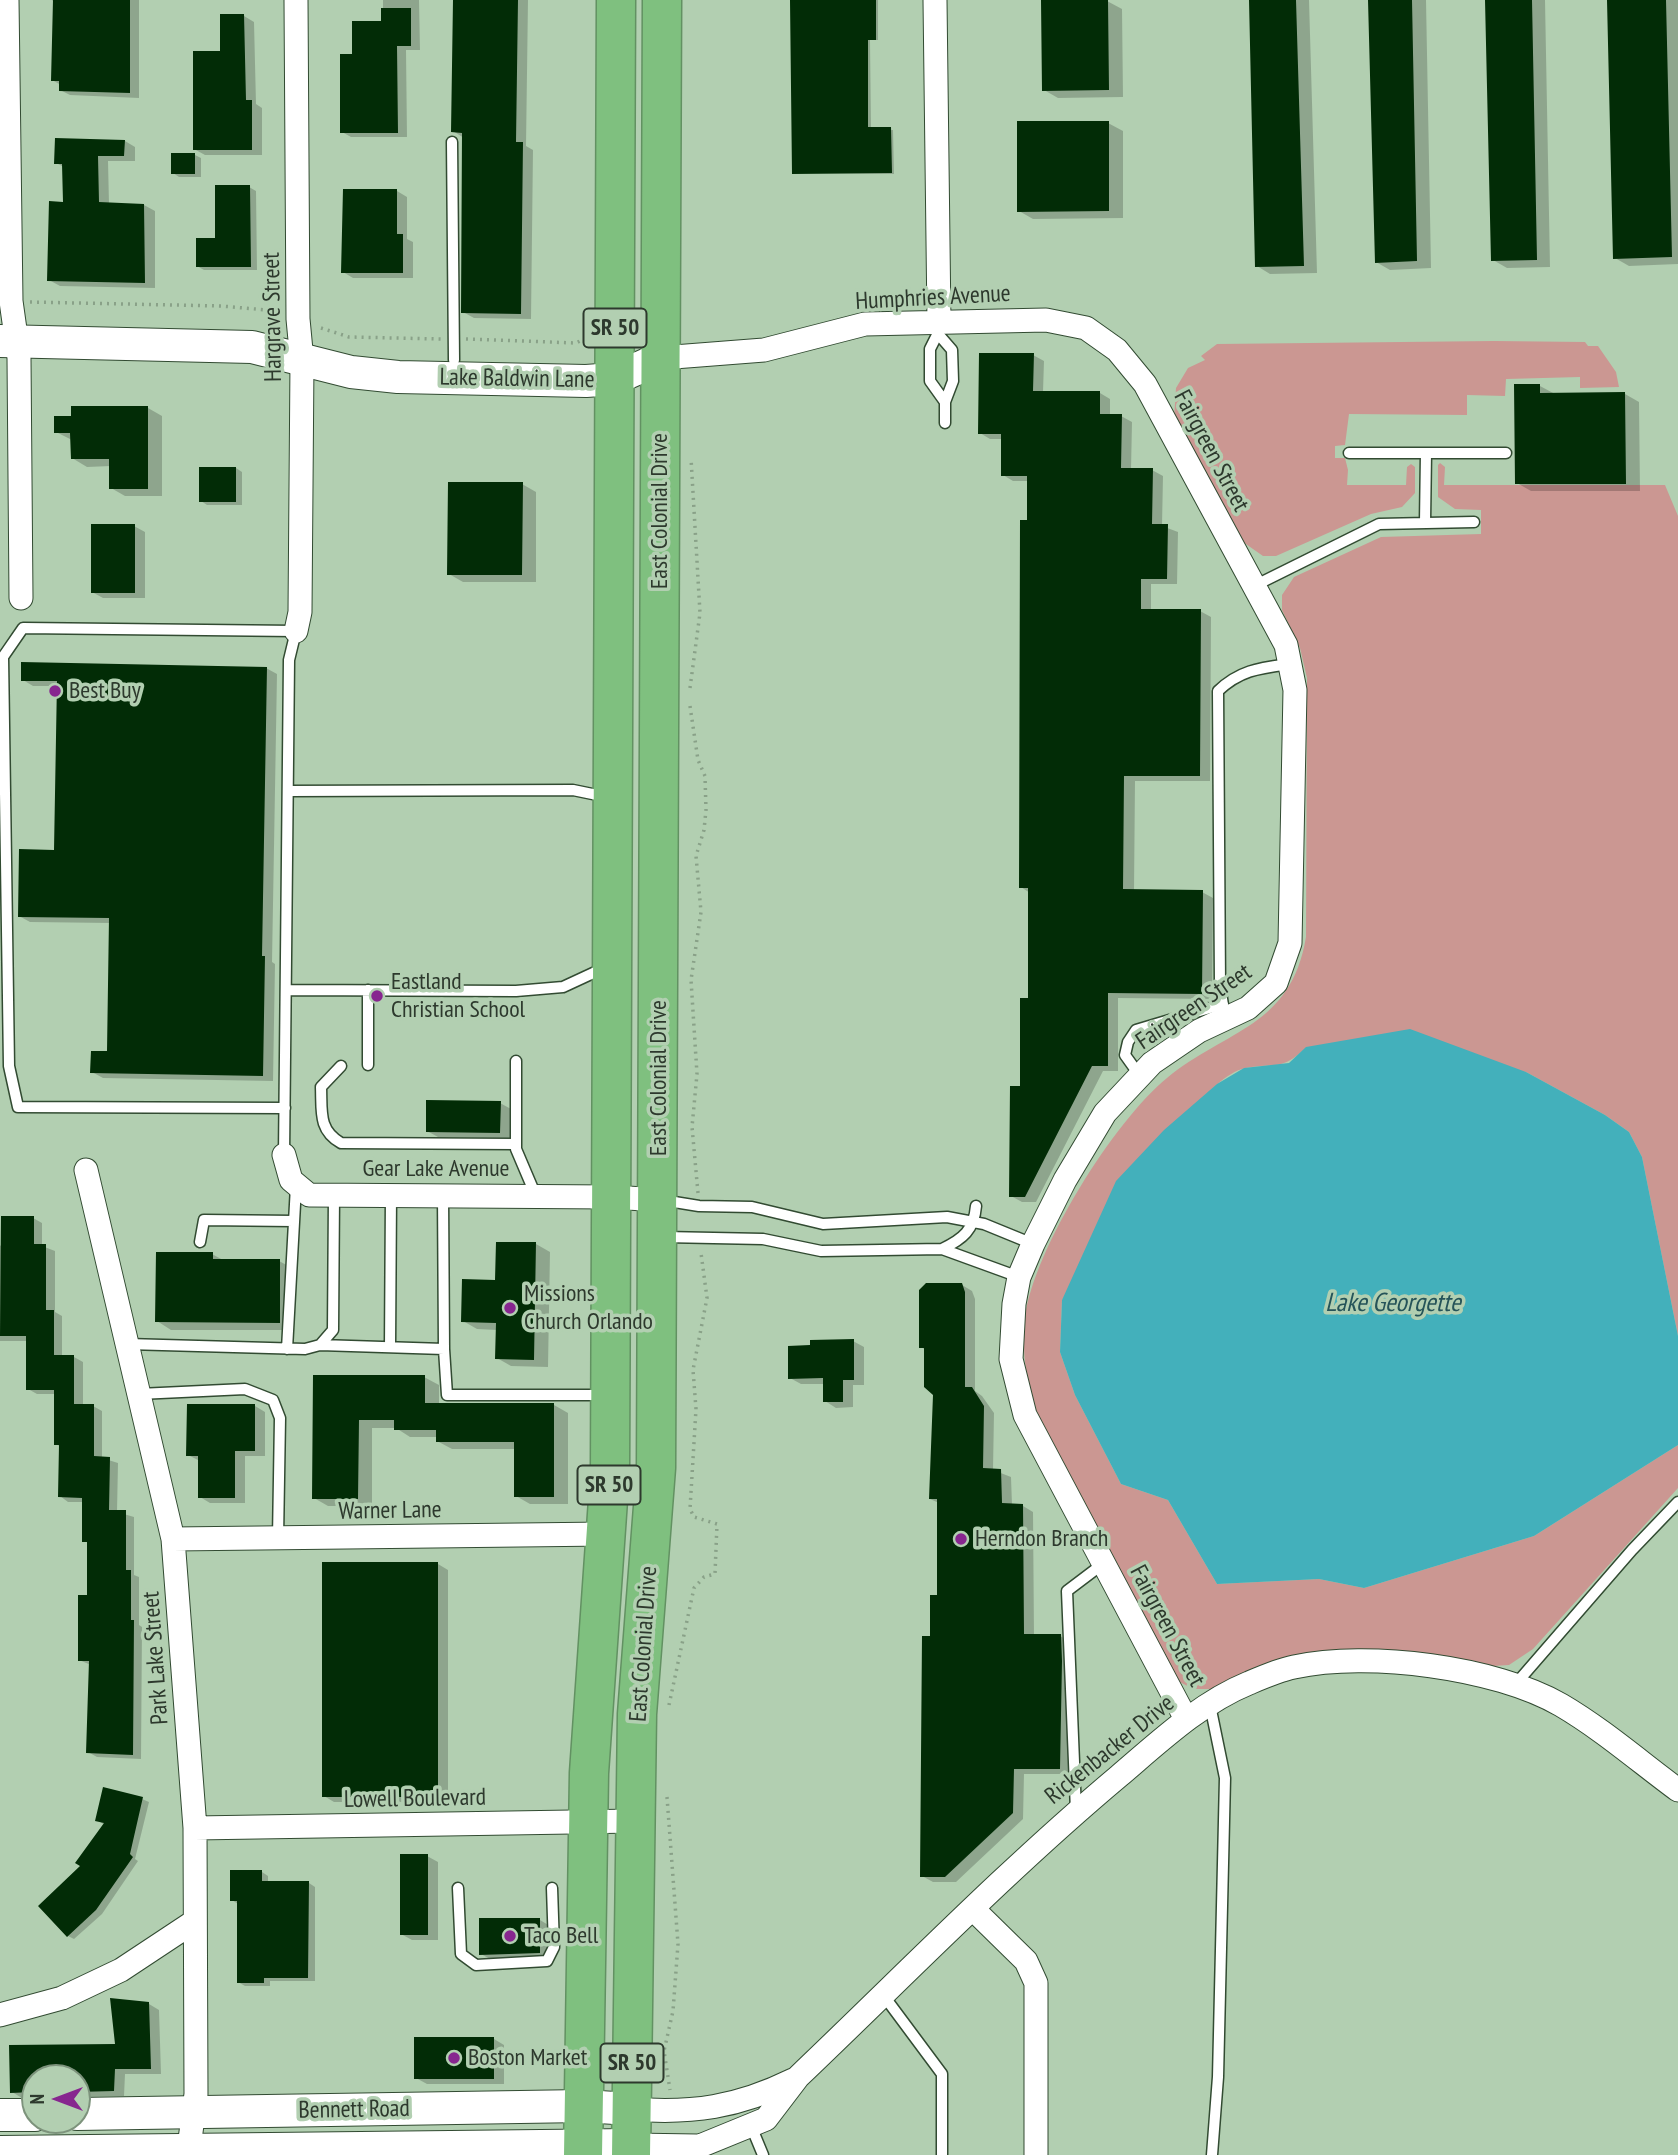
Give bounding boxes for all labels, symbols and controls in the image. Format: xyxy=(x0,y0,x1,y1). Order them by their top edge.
street label: Hargrave Street xyxy=(257,252,289,382)
street label: Humphries Avenue xyxy=(855,280,1011,316)
road number: SR 50 xyxy=(584,308,646,348)
street label: Lake Baldwin Lane xyxy=(439,363,595,395)
street label: Fairgreen Street xyxy=(1167,385,1255,517)
street label: East Colonial Drive xyxy=(646,433,674,589)
place label: Best Buy xyxy=(69,677,141,705)
marker: Best Buy xyxy=(47,683,63,699)
street label: Fairgreen Street xyxy=(1131,958,1257,1056)
place label: Eastland Christian School xyxy=(391,968,525,1024)
marker: Eastland Christian School xyxy=(369,988,385,1004)
street label: East Colonial Drive xyxy=(645,1000,673,1156)
street label: Gear Lake Avenue xyxy=(363,1155,509,1183)
place label: Missions Church Orlando xyxy=(524,1280,653,1336)
water label: Lake Georgette xyxy=(1325,1288,1461,1320)
marker: Missions Church Orlando xyxy=(502,1300,518,1316)
road number: SR 50 xyxy=(578,1466,640,1504)
street label: Warner Lane xyxy=(338,1496,442,1526)
place label: Herndon Branch xyxy=(975,1525,1108,1553)
marker: Herndon Branch xyxy=(953,1531,969,1547)
street label: Fairgreen Street xyxy=(1123,1560,1211,1692)
street label: East Colonial Drive xyxy=(624,1565,664,1723)
street label: Park Lake Street xyxy=(137,1590,175,1726)
street label: Rickenbacker Drive xyxy=(1040,1689,1180,1811)
street label: Lowell Boulevard xyxy=(344,1783,486,1815)
place label: Taco Bell xyxy=(524,1922,598,1950)
marker: Taco Bell xyxy=(502,1928,518,1944)
place label: Boston Market xyxy=(468,2044,587,2072)
road number: SR 50 xyxy=(600,2044,664,2082)
marker: Boston Market xyxy=(446,2050,462,2066)
north arrow xyxy=(21,2064,91,2134)
text: N xyxy=(25,2094,49,2104)
street label: Bennett Road xyxy=(298,2095,410,2125)

